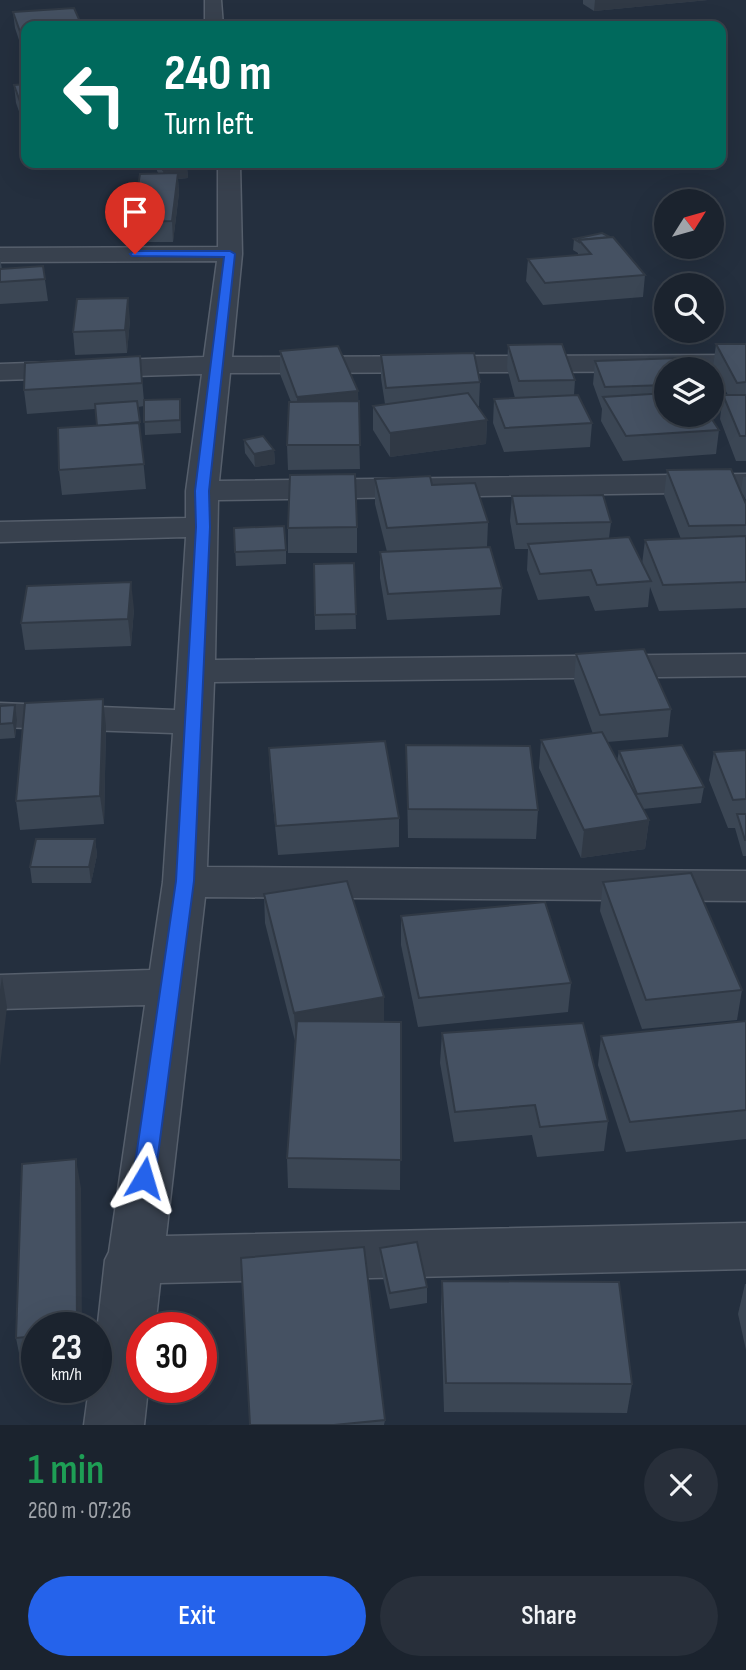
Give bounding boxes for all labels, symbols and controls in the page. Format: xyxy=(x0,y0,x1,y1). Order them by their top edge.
text: 240 m xyxy=(164,45,272,104)
icon: left xyxy=(49,49,140,140)
text: Turn left xyxy=(164,105,254,144)
pin xyxy=(105,182,165,254)
north arrow xyxy=(654,189,724,259)
map controls xyxy=(654,189,724,427)
icon: arrive xyxy=(116,193,154,231)
button: search xyxy=(654,273,724,343)
button: layers xyxy=(654,357,724,427)
position arrow xyxy=(107,1141,181,1215)
speed limit sign: 30 xyxy=(126,1312,217,1403)
text: 23 xyxy=(51,1327,82,1370)
text: km/h xyxy=(51,1364,82,1385)
text: 1 min xyxy=(28,1445,104,1496)
button: close xyxy=(644,1448,718,1522)
text: 260 m · 07:26 xyxy=(28,1497,131,1525)
button: Exit xyxy=(28,1576,366,1656)
button: Share xyxy=(380,1576,718,1656)

